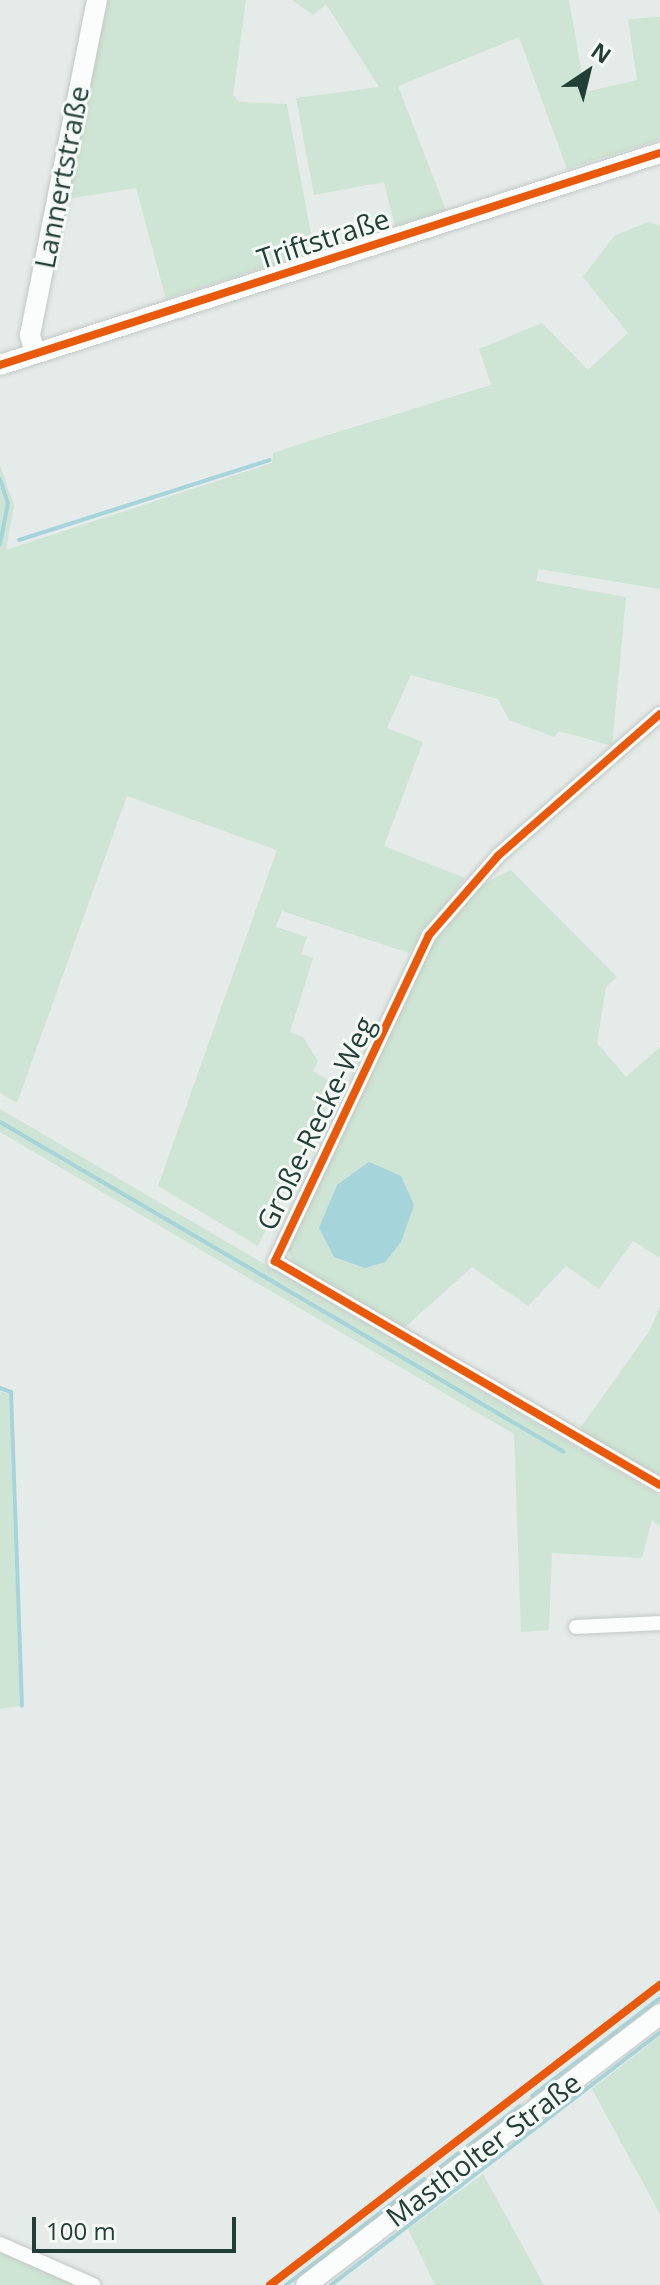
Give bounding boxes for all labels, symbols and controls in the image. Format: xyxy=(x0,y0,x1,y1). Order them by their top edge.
north arrow xyxy=(548,32,628,112)
text: N xyxy=(586,35,618,70)
street label: Lannertstraße xyxy=(27,83,95,271)
street label: Triftstraße xyxy=(253,201,393,275)
street label: Große-Recke-Weg xyxy=(249,1011,381,1235)
street label: Mastholter Straße xyxy=(379,2065,587,2233)
scale bar xyxy=(36,2201,240,2251)
text: 100 m xyxy=(46,2214,116,2247)

